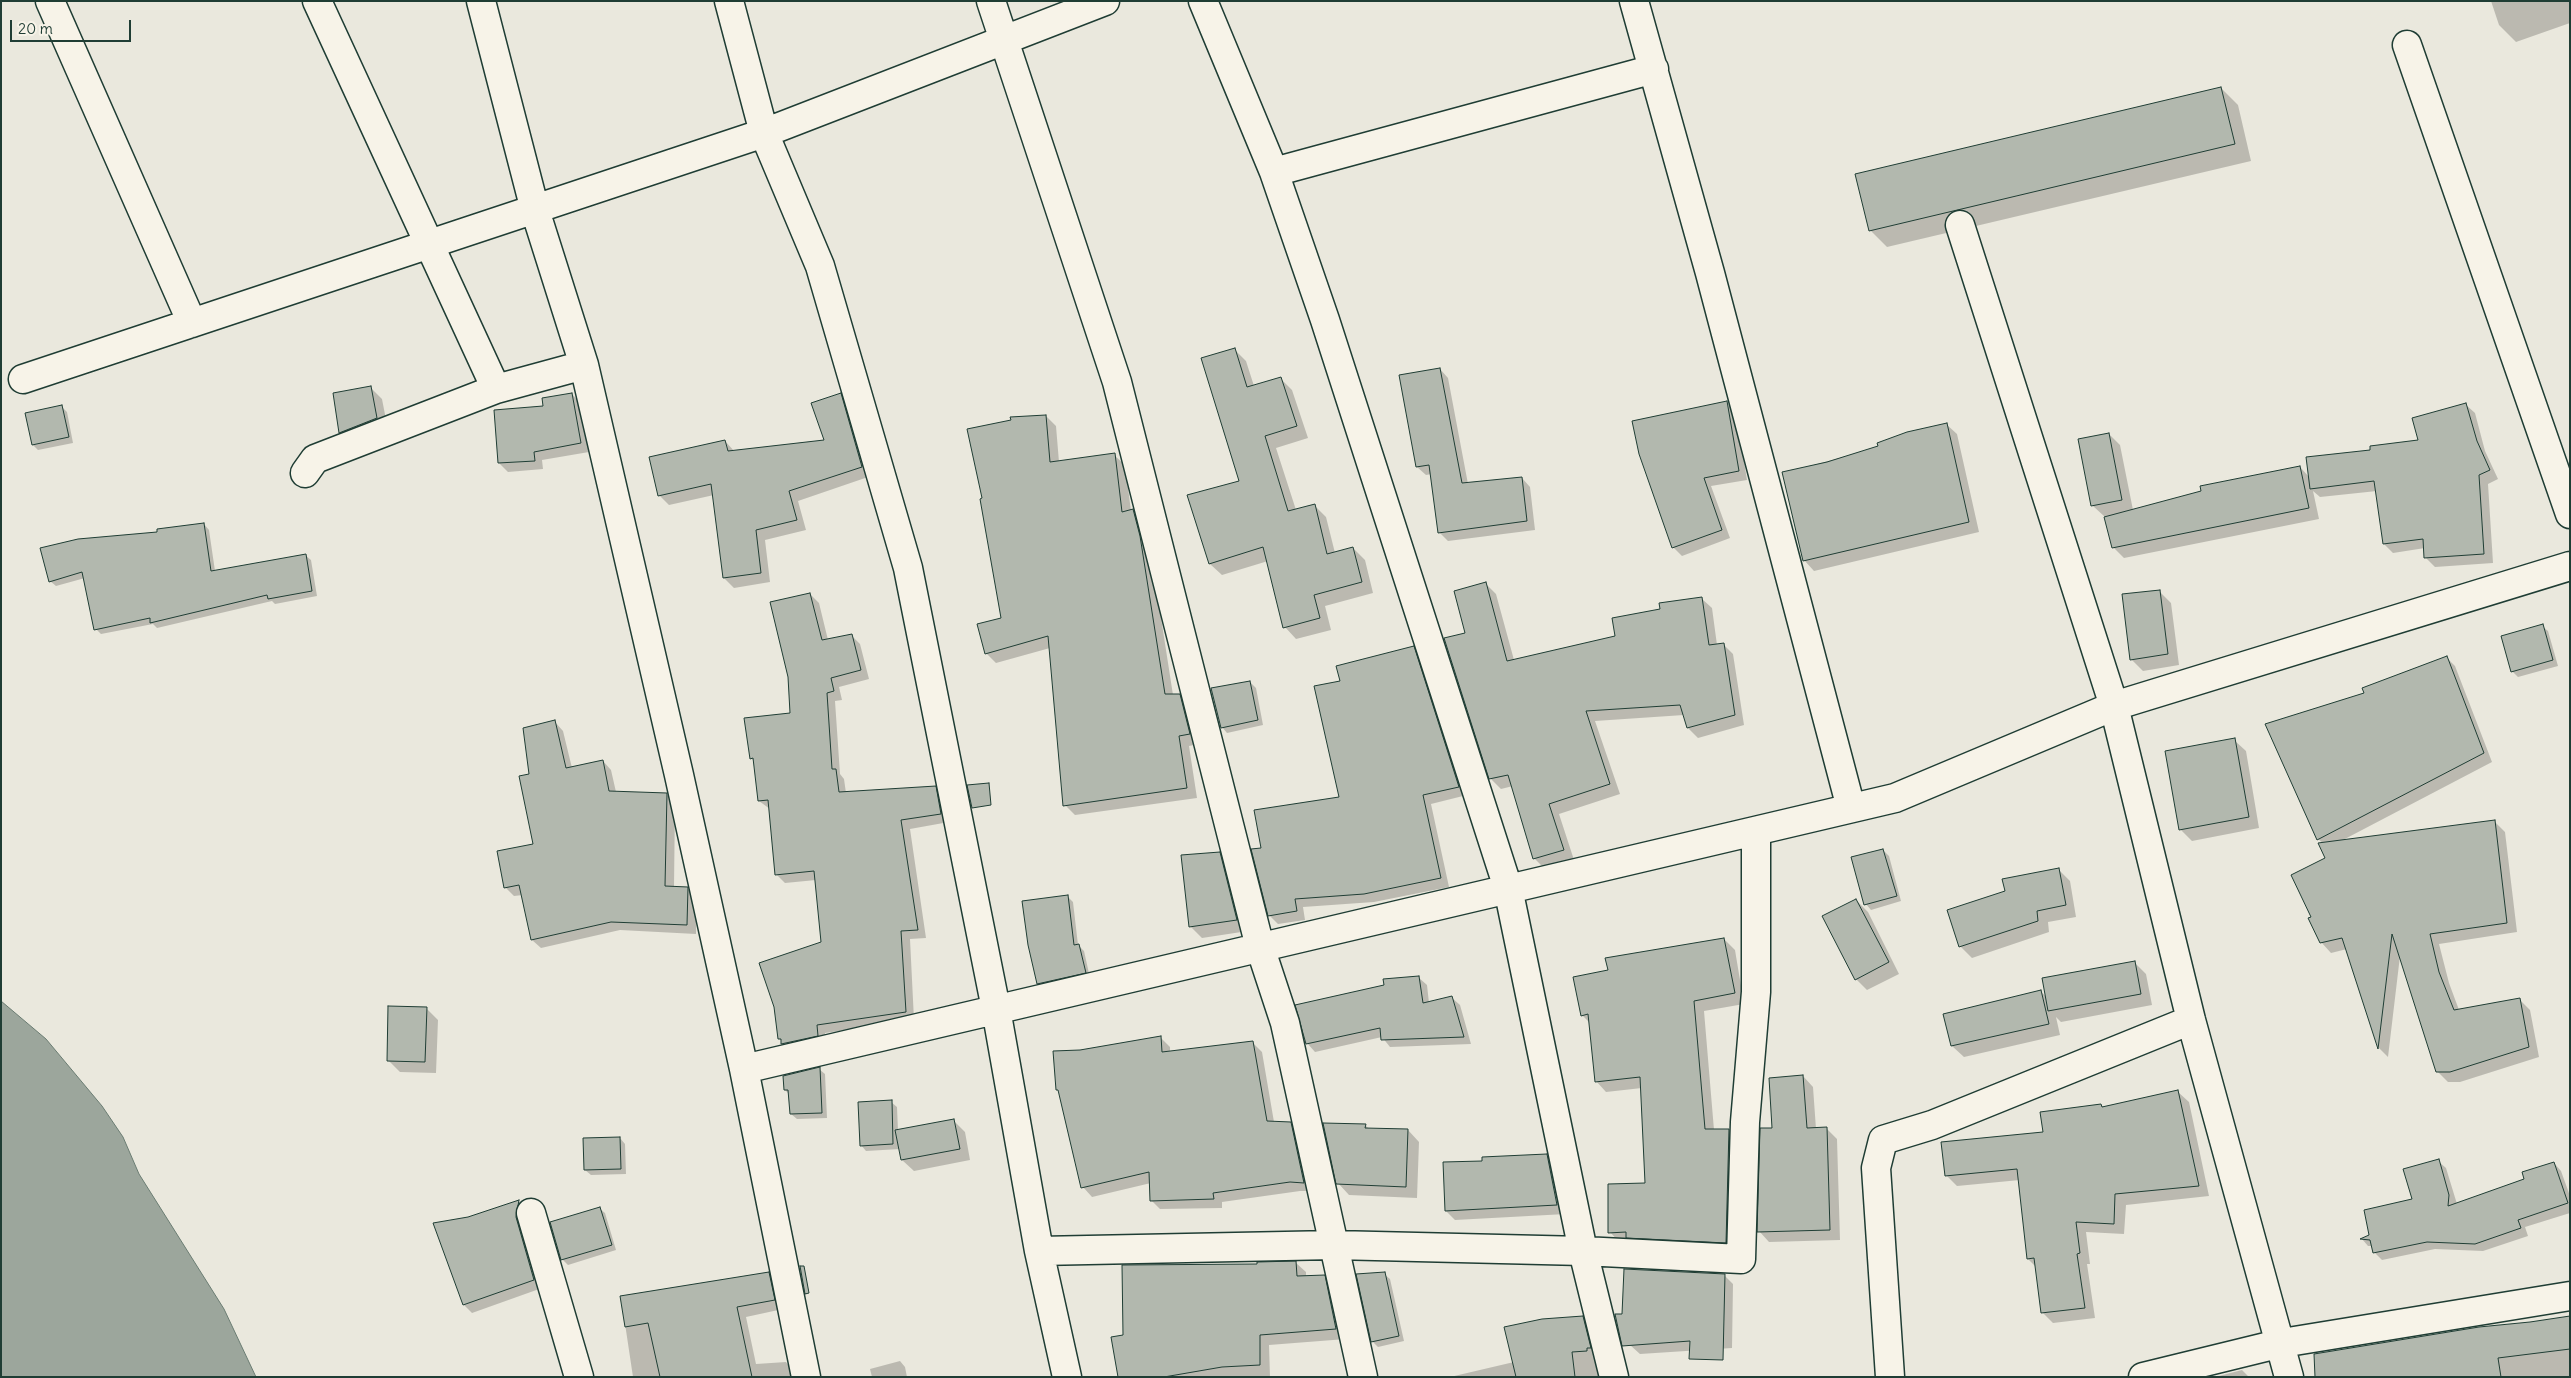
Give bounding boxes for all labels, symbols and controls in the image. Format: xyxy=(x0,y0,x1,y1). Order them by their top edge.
scale bar xyxy=(12,10,134,42)
text: 20 m xyxy=(18,19,53,38)

